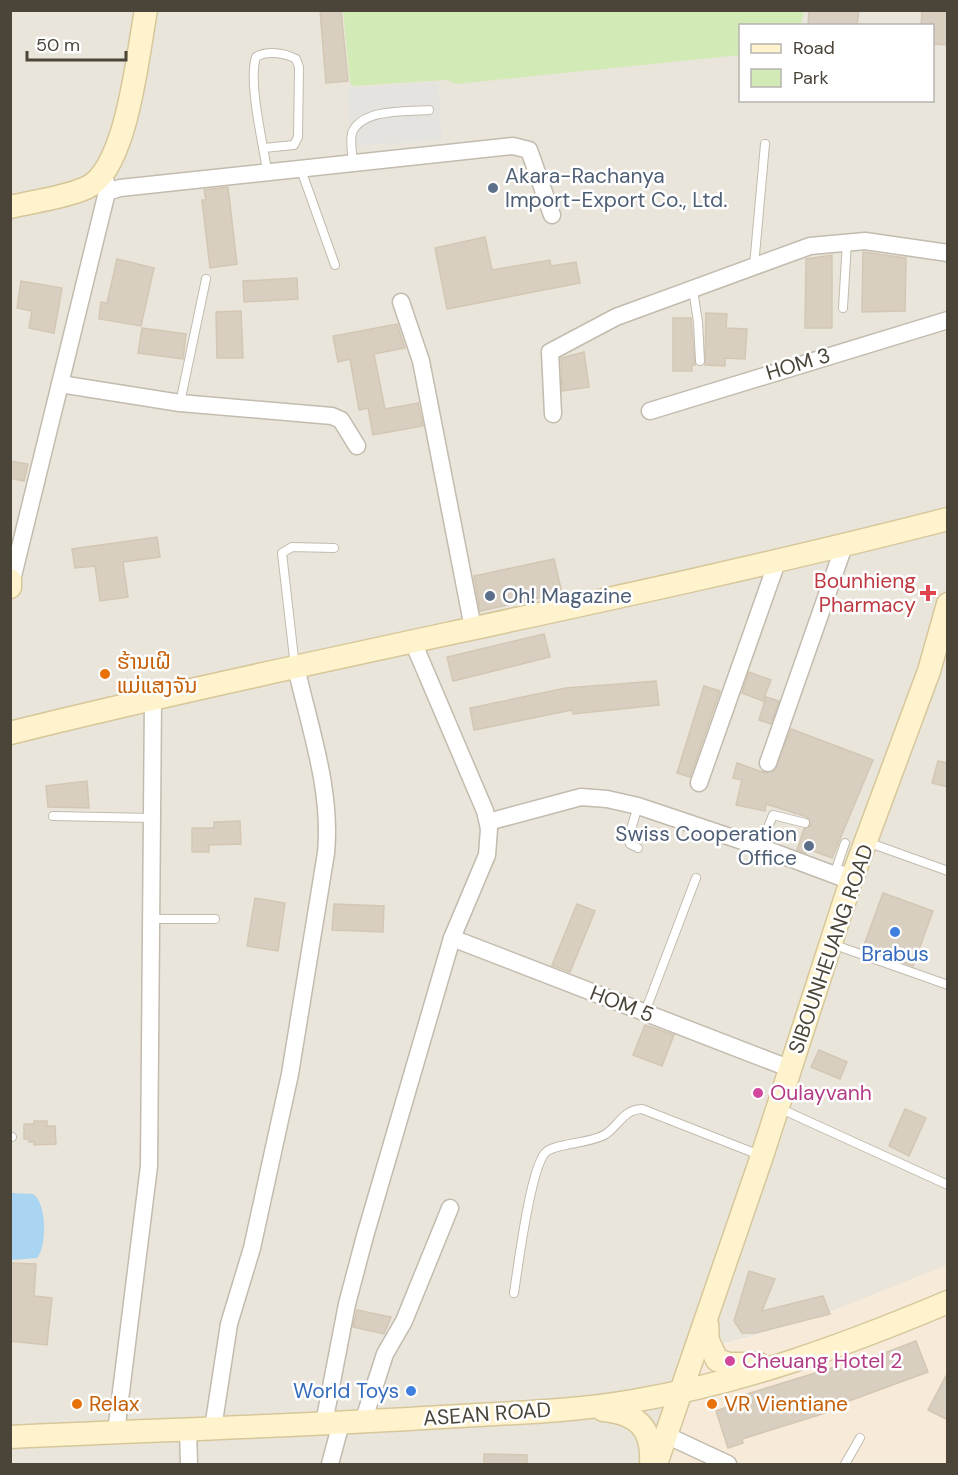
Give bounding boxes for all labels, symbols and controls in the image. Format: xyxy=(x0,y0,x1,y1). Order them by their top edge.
scale bar xyxy=(27,24,126,62)
legend xyxy=(739,24,934,102)
text: 50 m xyxy=(36,33,80,57)
text: Road xyxy=(793,36,835,60)
text: Park xyxy=(793,66,829,90)
place label: Akara-Rachanya Import-Export Co., Ltd. xyxy=(505,162,727,214)
marker: Akara-Rachanya Import-Export Co., Ltd. xyxy=(486,181,500,195)
street label: HOM 3 xyxy=(762,341,834,387)
place label: Bounhieng Pharmacy xyxy=(814,567,916,619)
place label: Oh! Magazine xyxy=(502,582,632,610)
marker: Bounhieng Pharmacy xyxy=(921,586,935,600)
marker: Oh! Magazine xyxy=(483,589,497,603)
place label: ຮ້ານເຝີ ແມ່ແສງຈັນ xyxy=(117,648,197,700)
marker: ຮ້ານເຝີ ແມ່ແສງຈັນ xyxy=(98,667,112,681)
place label: Swiss Cooperation Office xyxy=(615,820,797,872)
marker: Swiss Cooperation Office xyxy=(802,839,816,853)
street label: SIBOUNHEUANG ROAD xyxy=(782,841,880,1057)
marker: Brabus xyxy=(888,925,902,939)
place label: Brabus xyxy=(861,940,929,968)
street label: HOM 5 xyxy=(586,979,658,1029)
place label: Oulayvanh xyxy=(770,1079,872,1107)
marker: Oulayvanh xyxy=(751,1086,765,1100)
place label: Cheuang Hotel 2 xyxy=(742,1347,902,1375)
marker: Cheuang Hotel 2 xyxy=(723,1354,737,1368)
place label: World Toys xyxy=(293,1377,399,1405)
marker: World Toys xyxy=(404,1384,418,1398)
place label: Relax xyxy=(89,1390,139,1418)
place label: VR Vientiane xyxy=(724,1390,848,1418)
street label: ASEAN ROAD xyxy=(422,1396,552,1432)
marker: Relax xyxy=(70,1397,84,1411)
marker: VR Vientiane xyxy=(705,1397,719,1411)

